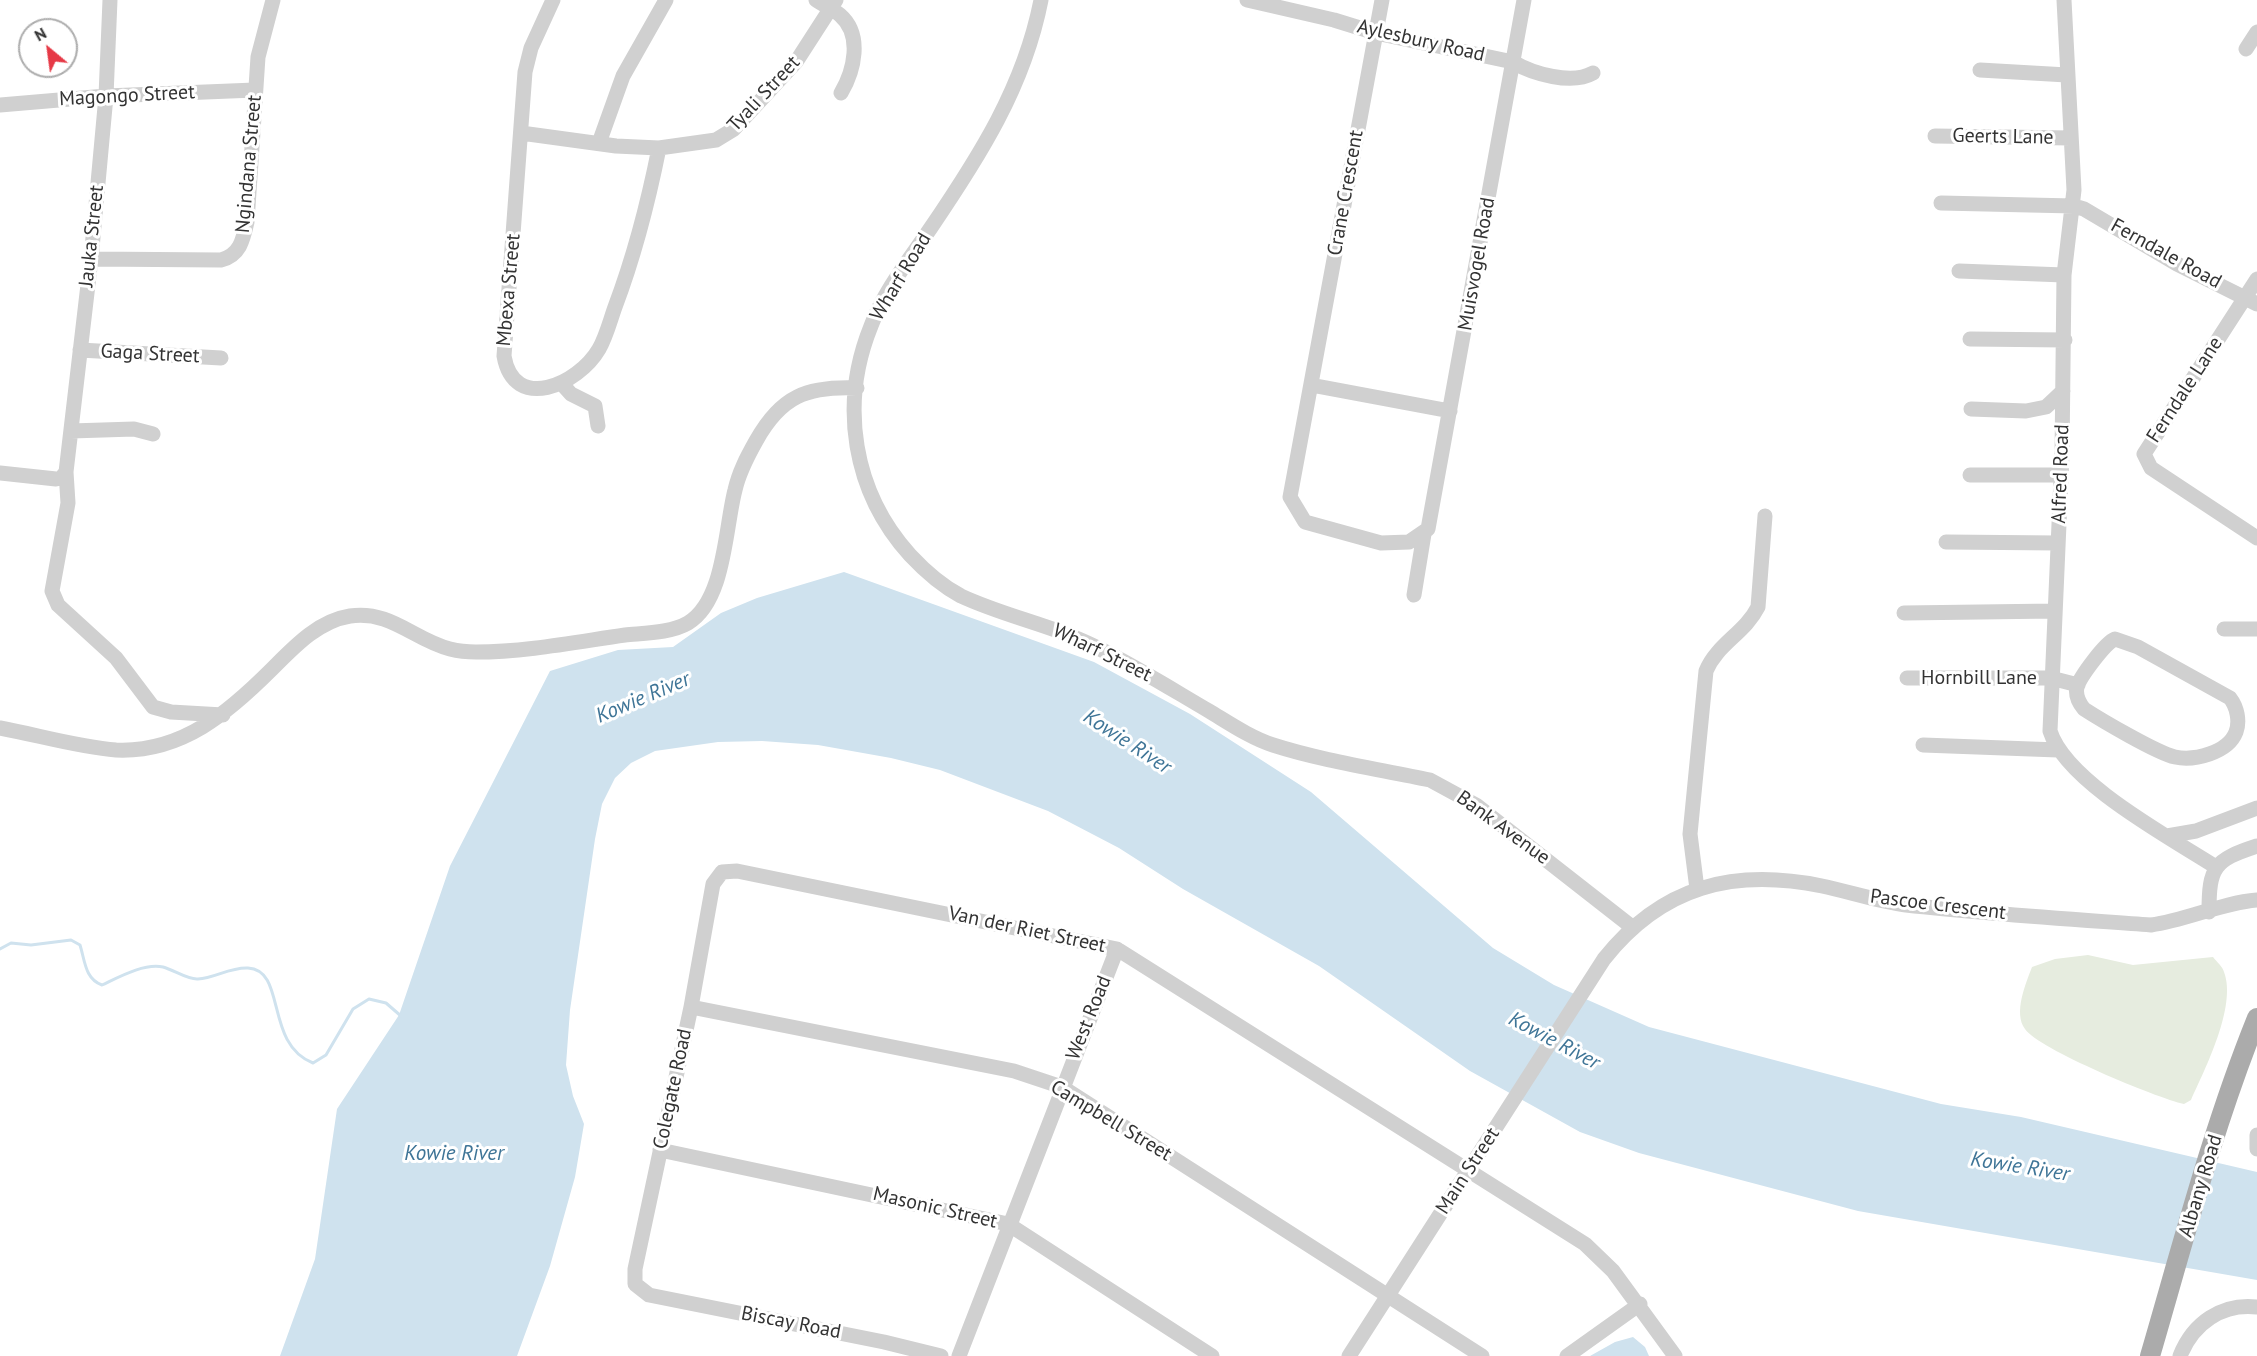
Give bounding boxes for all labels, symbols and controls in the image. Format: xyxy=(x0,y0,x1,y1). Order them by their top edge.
street label: Aylesbury Road xyxy=(1355,15,1487,67)
north arrow xyxy=(18,18,78,78)
text: N xyxy=(31,23,50,45)
street label: Tyali Street xyxy=(723,51,805,137)
street label: Magongo Street xyxy=(58,80,196,112)
street label: Ngindana Street xyxy=(231,94,267,234)
street label: Geerts Lane xyxy=(1952,124,2054,150)
street label: Crane Crescent xyxy=(1323,128,1369,258)
street label: Jauka Street xyxy=(75,184,109,288)
street label: Muisvogel Road xyxy=(1453,195,1501,333)
street label: Ferndale Road xyxy=(2107,214,2225,294)
street label: Wharf Road xyxy=(865,229,937,325)
street label: Mbexa Street xyxy=(492,233,526,347)
street label: Ferndale Lane xyxy=(2142,333,2228,447)
street label: Gaga Street xyxy=(100,339,200,369)
street label: Alfred Road xyxy=(2047,424,2075,524)
street label: Wharf Street xyxy=(1049,619,1155,687)
street label: Hornbill Lane xyxy=(1921,666,2037,690)
water label: Kowie River xyxy=(592,667,694,729)
water label: Kowie River xyxy=(1078,704,1176,780)
street label: Bank Avenue xyxy=(1451,786,1555,870)
street label: Pascoe Crescent xyxy=(1869,885,2007,925)
street label: Van der Riet Street xyxy=(946,902,1108,958)
street label: West Road xyxy=(1061,972,1117,1064)
water label: Kowie River xyxy=(1504,1006,1604,1076)
street label: Colegate Road xyxy=(649,1027,697,1151)
street label: Campbell Street xyxy=(1046,1075,1176,1167)
street label: Main Street xyxy=(1431,1123,1505,1219)
street label: Albany Road xyxy=(2174,1132,2228,1240)
water label: Kowie River xyxy=(404,1141,504,1167)
water label: Kowie River xyxy=(1969,1147,2071,1187)
street label: Masonic Street xyxy=(871,1182,999,1234)
street label: Biscay Road xyxy=(739,1302,843,1344)

